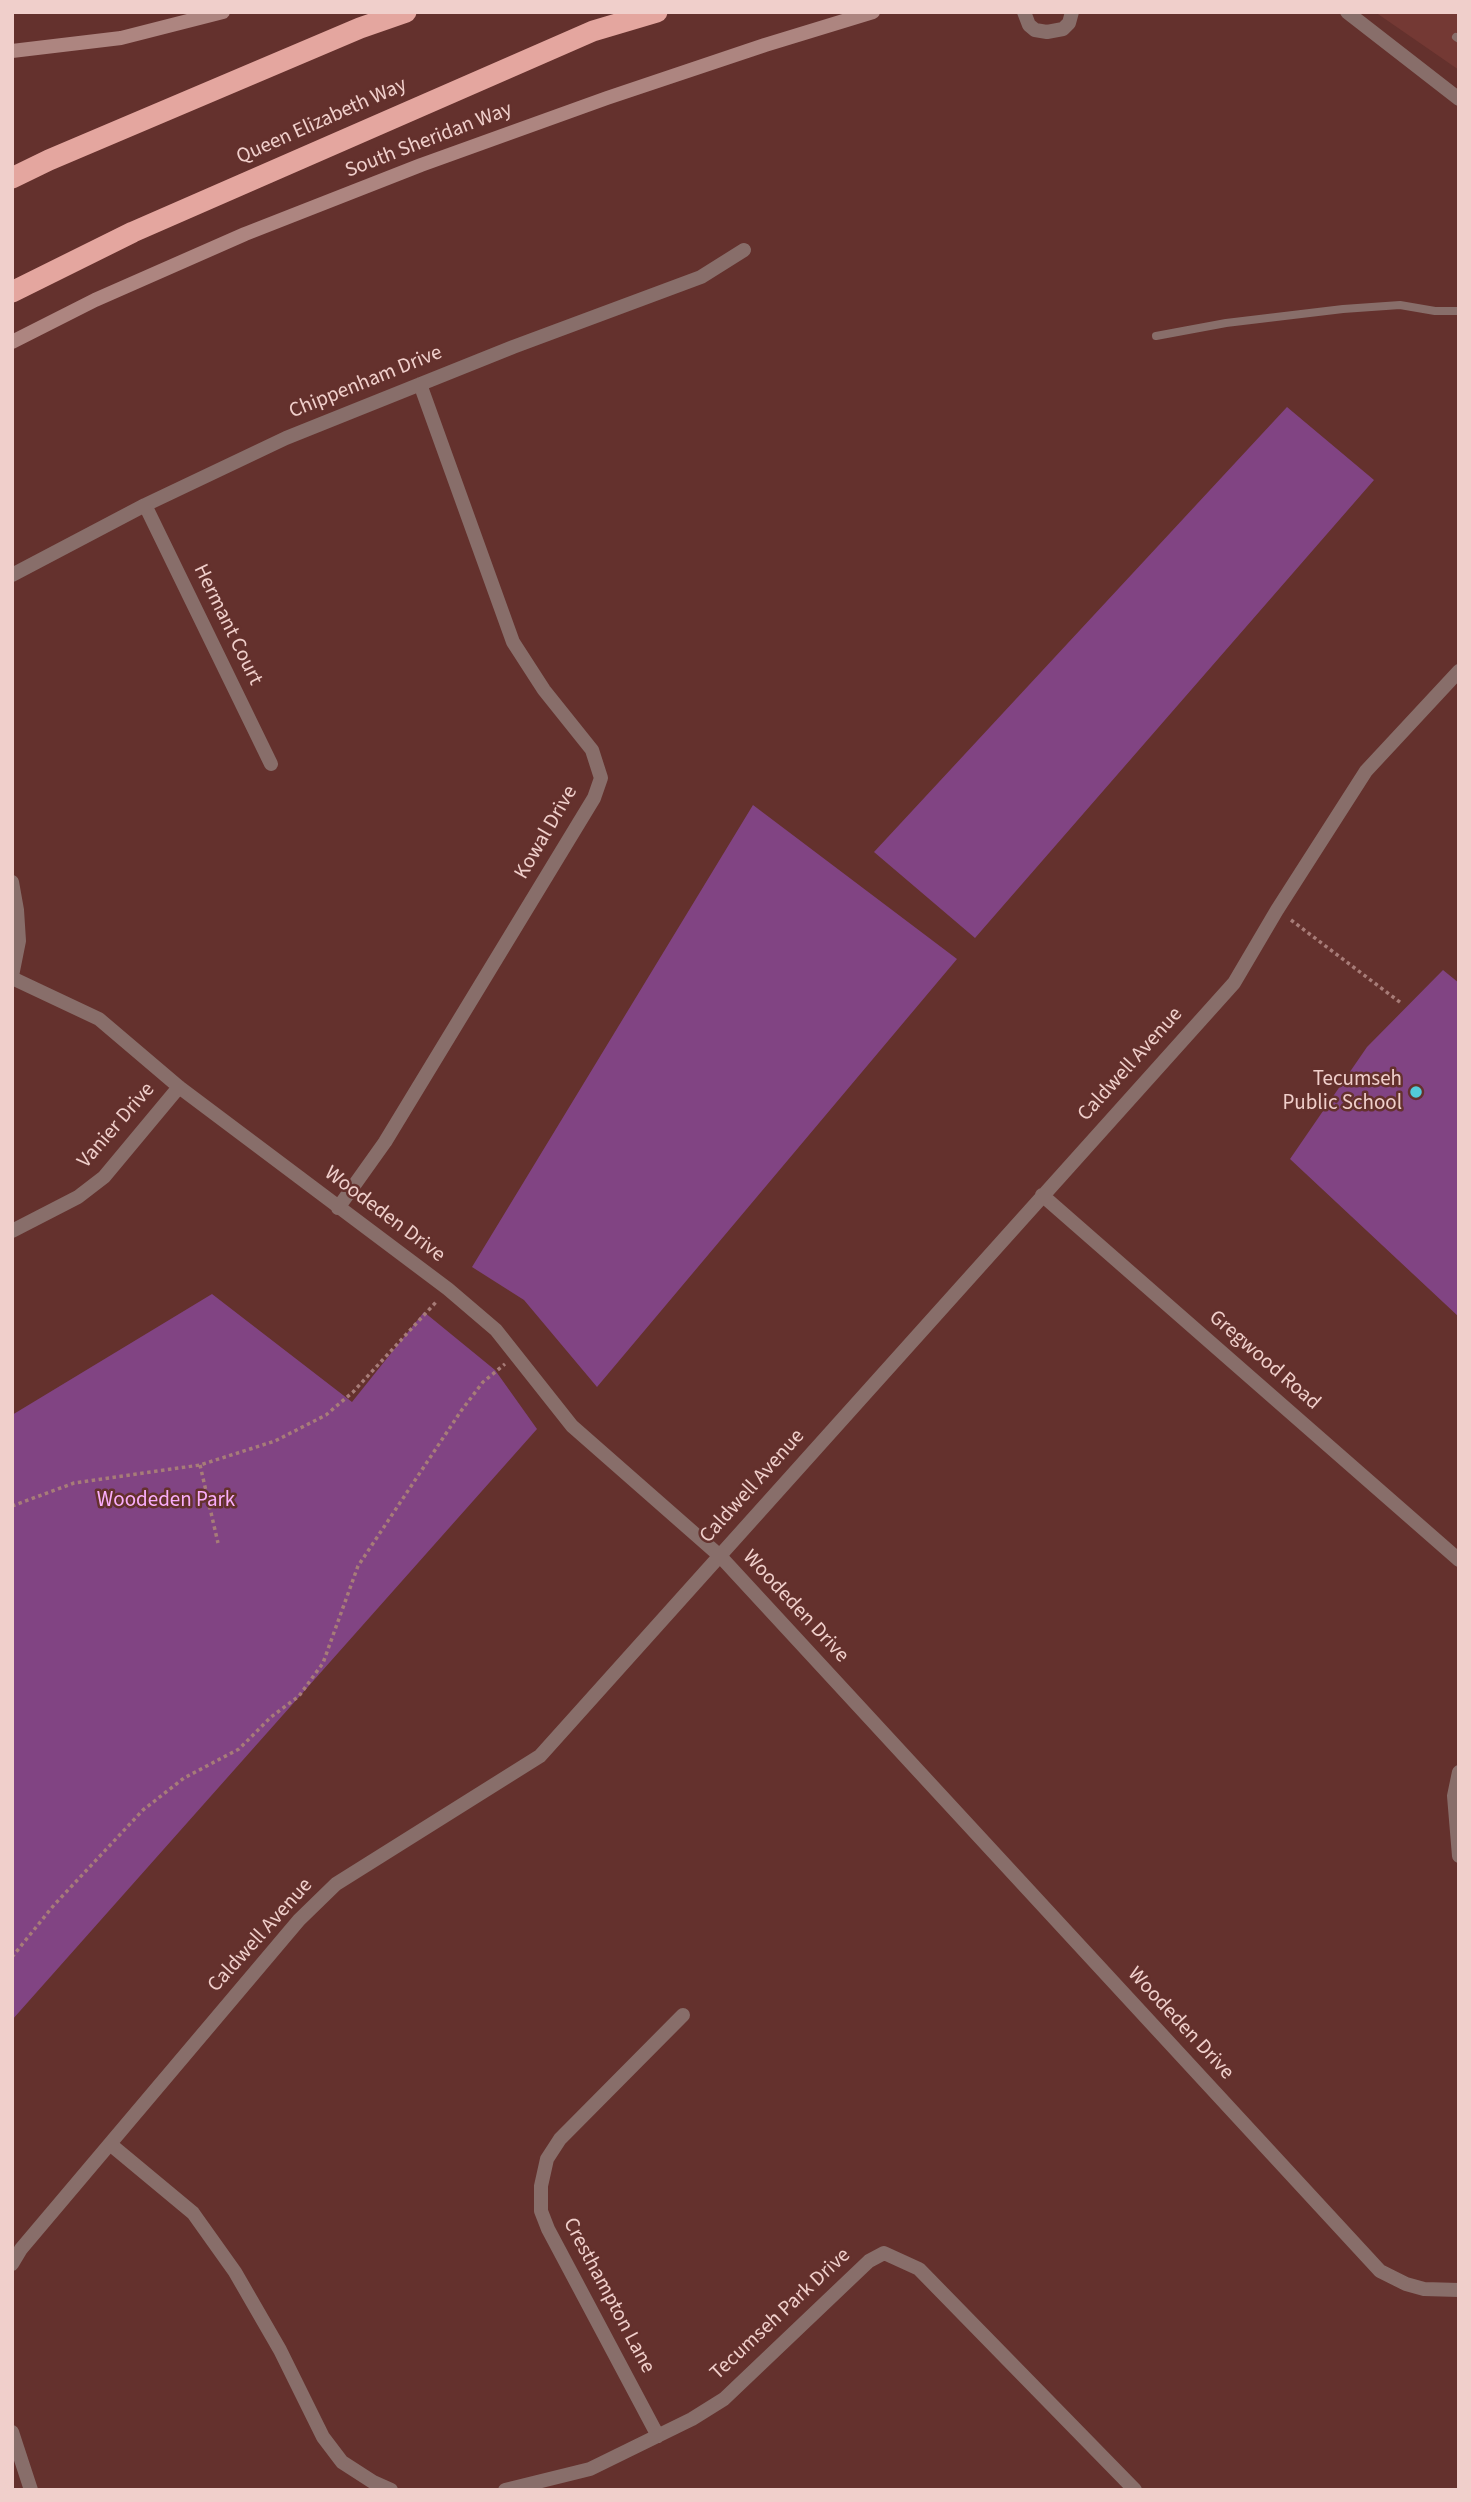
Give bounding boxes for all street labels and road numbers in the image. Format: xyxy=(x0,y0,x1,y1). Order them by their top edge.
street label: Queen Elizabeth Way xyxy=(233,73,411,171)
street label: South Sheridan Way xyxy=(342,98,516,184)
street label: Chippenham Drive xyxy=(286,341,446,425)
street label: Hermant Court xyxy=(187,560,267,690)
street label: Kowal Drive xyxy=(510,782,584,884)
street label: Caldwell Avenue xyxy=(1073,1003,1189,1127)
street label: Vanier Drive xyxy=(73,1078,161,1174)
street label: Woodeden Drive xyxy=(319,1161,449,1269)
street label: Gregwood Road xyxy=(1203,1306,1325,1416)
street label: Caldwell Avenue xyxy=(695,1425,811,1549)
street label: Woodeden Drive xyxy=(736,1546,854,1668)
street label: Caldwell Avenue xyxy=(203,1874,319,1998)
street label: Woodeden Drive xyxy=(1121,1963,1239,2085)
street label: Cresthampton Lane xyxy=(556,2214,660,2378)
street label: Tecumseh Park Drive xyxy=(706,2244,856,2386)

